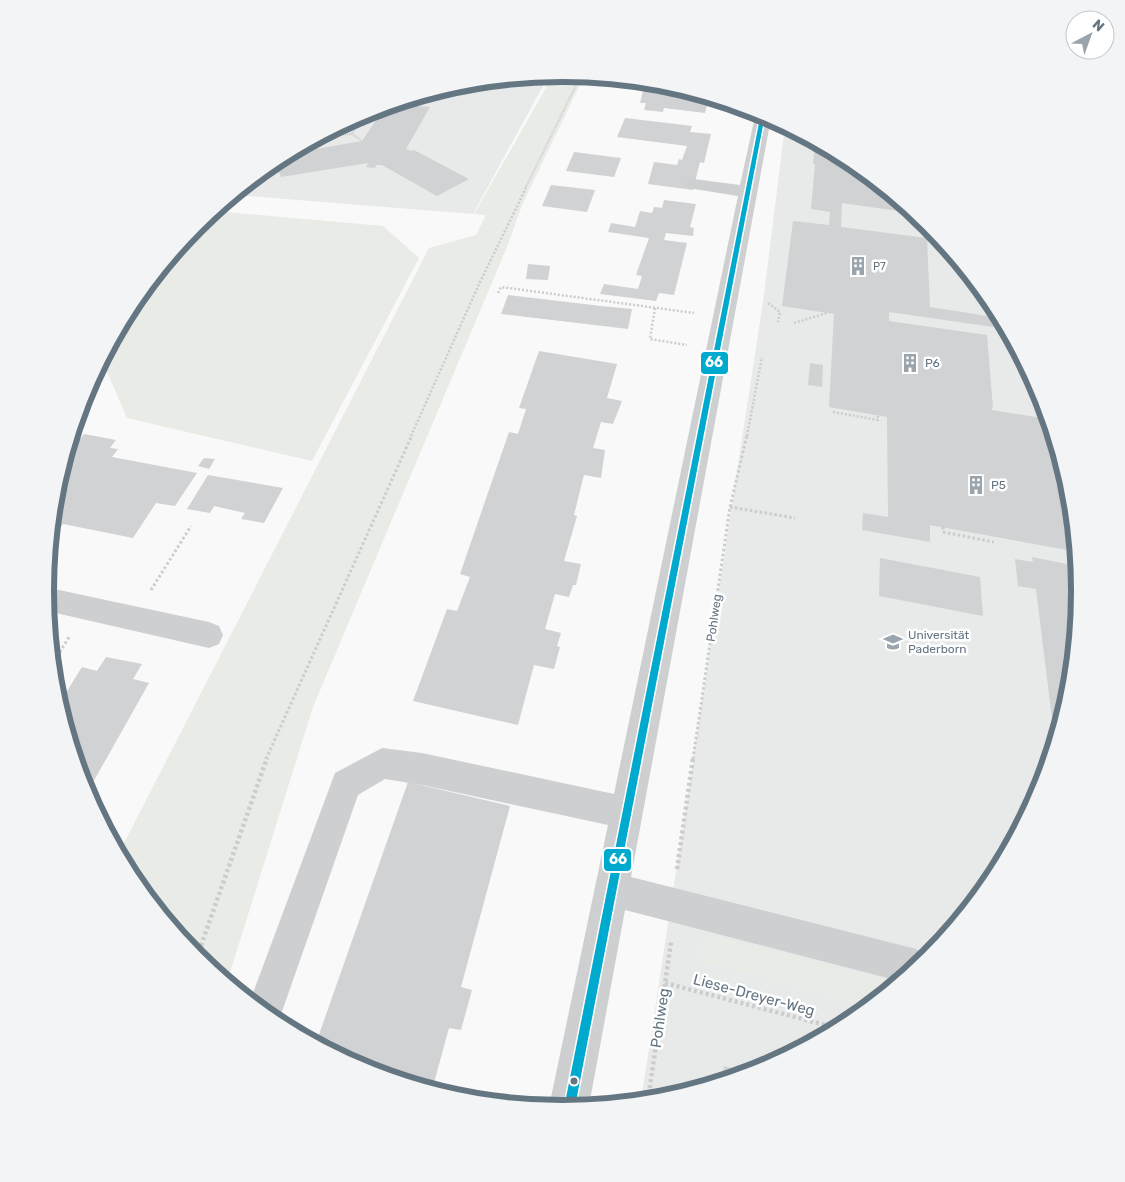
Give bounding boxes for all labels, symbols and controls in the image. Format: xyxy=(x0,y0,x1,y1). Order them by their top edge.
north arrow xyxy=(1065,10,1115,60)
text: N xyxy=(1089,16,1108,35)
building icon: P7 xyxy=(847,255,869,277)
place label: P7 xyxy=(873,260,886,273)
line badge: 66 xyxy=(700,351,729,375)
building icon: P6 xyxy=(899,352,921,374)
text: 66 xyxy=(705,354,723,371)
place label: P6 xyxy=(925,356,940,370)
building icon: P5 xyxy=(965,474,987,496)
place label: P5 xyxy=(991,478,1006,492)
street label: Pohlweg xyxy=(704,593,724,643)
place label: Universität Paderborn xyxy=(908,628,970,656)
school or university icon: Universität Paderborn xyxy=(882,631,904,653)
line badge: 66 xyxy=(603,848,632,872)
text: 66 xyxy=(609,851,627,868)
street label: Liese-Dreyer-Weg xyxy=(691,970,817,1020)
street label: Pohlweg xyxy=(647,987,673,1049)
unlabelled marker xyxy=(569,1076,579,1086)

